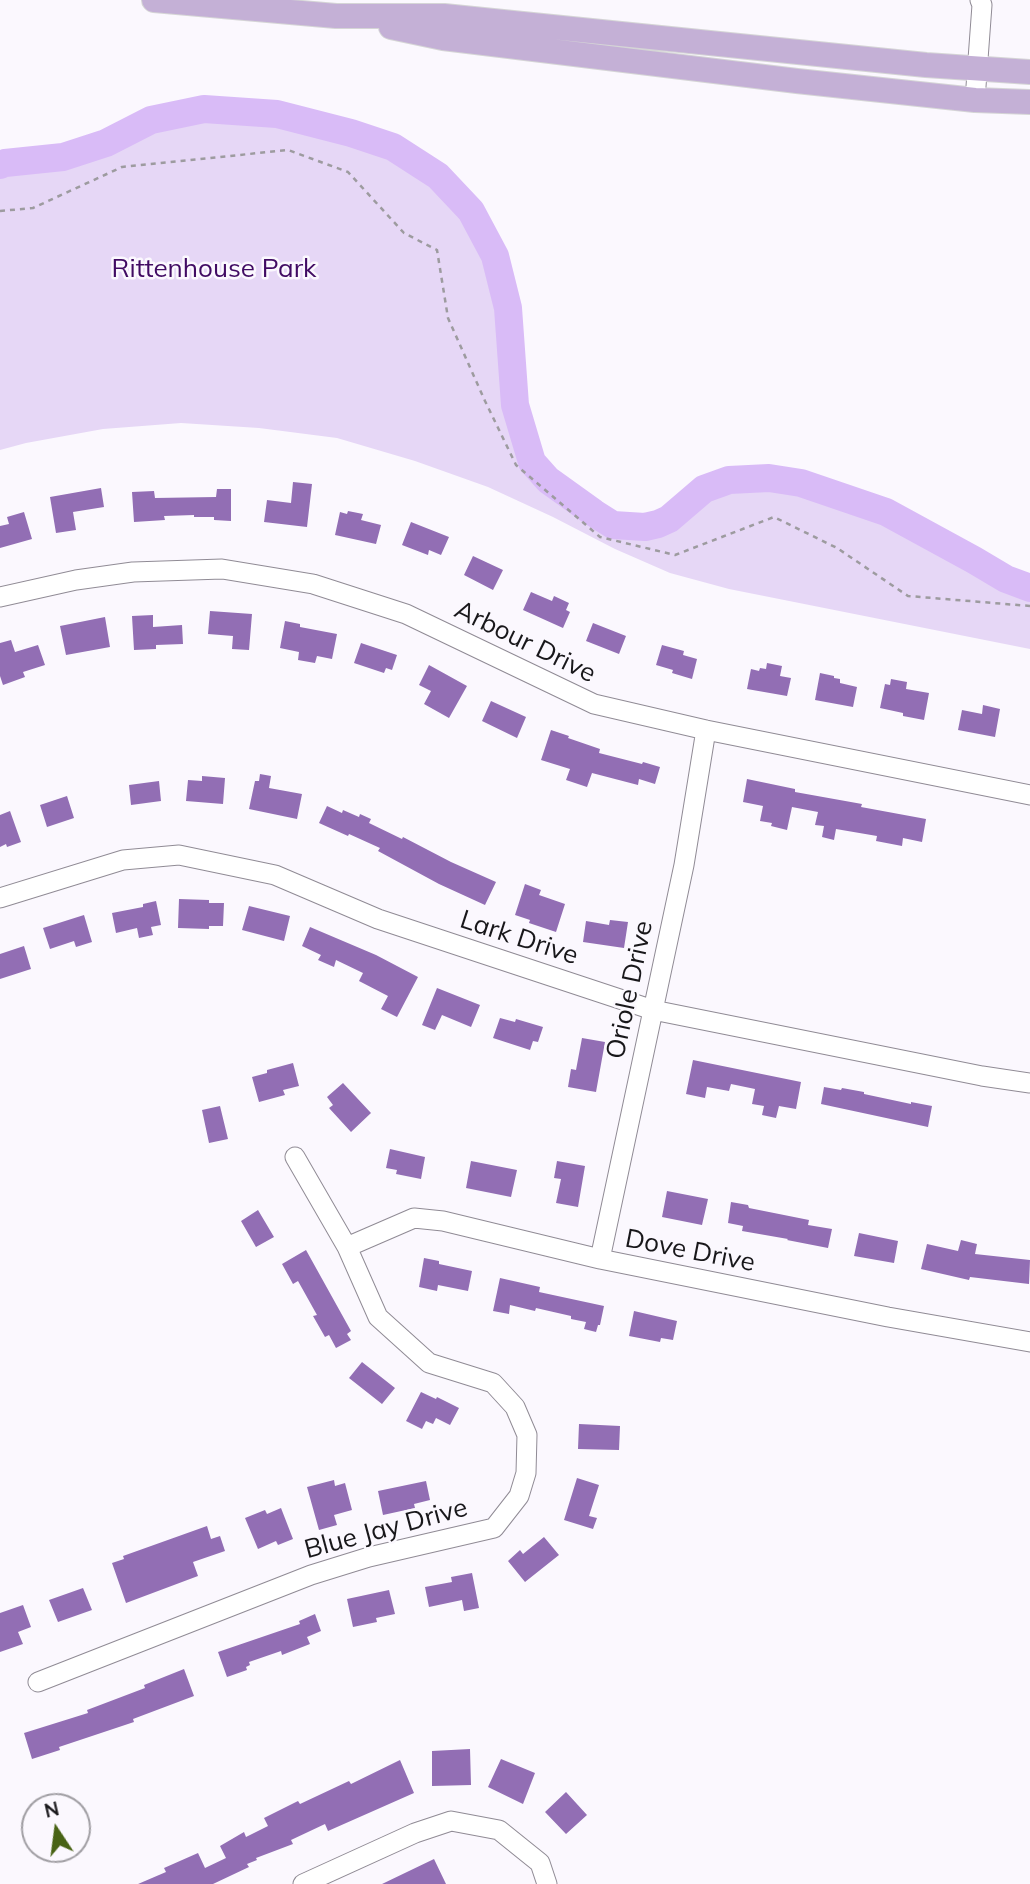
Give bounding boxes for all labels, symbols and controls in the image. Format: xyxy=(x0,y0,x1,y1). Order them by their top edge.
park label: Rittenhouse Park xyxy=(112,253,316,285)
street label: Arbour Drive xyxy=(449,594,601,690)
street label: Lark Drive xyxy=(456,904,582,972)
street label: Oriole Drive xyxy=(600,918,660,1062)
street label: Dove Drive xyxy=(623,1223,757,1279)
street label: Blue Jay Drive xyxy=(301,1492,471,1566)
north arrow xyxy=(21,1793,91,1863)
text: N xyxy=(42,1796,61,1823)

